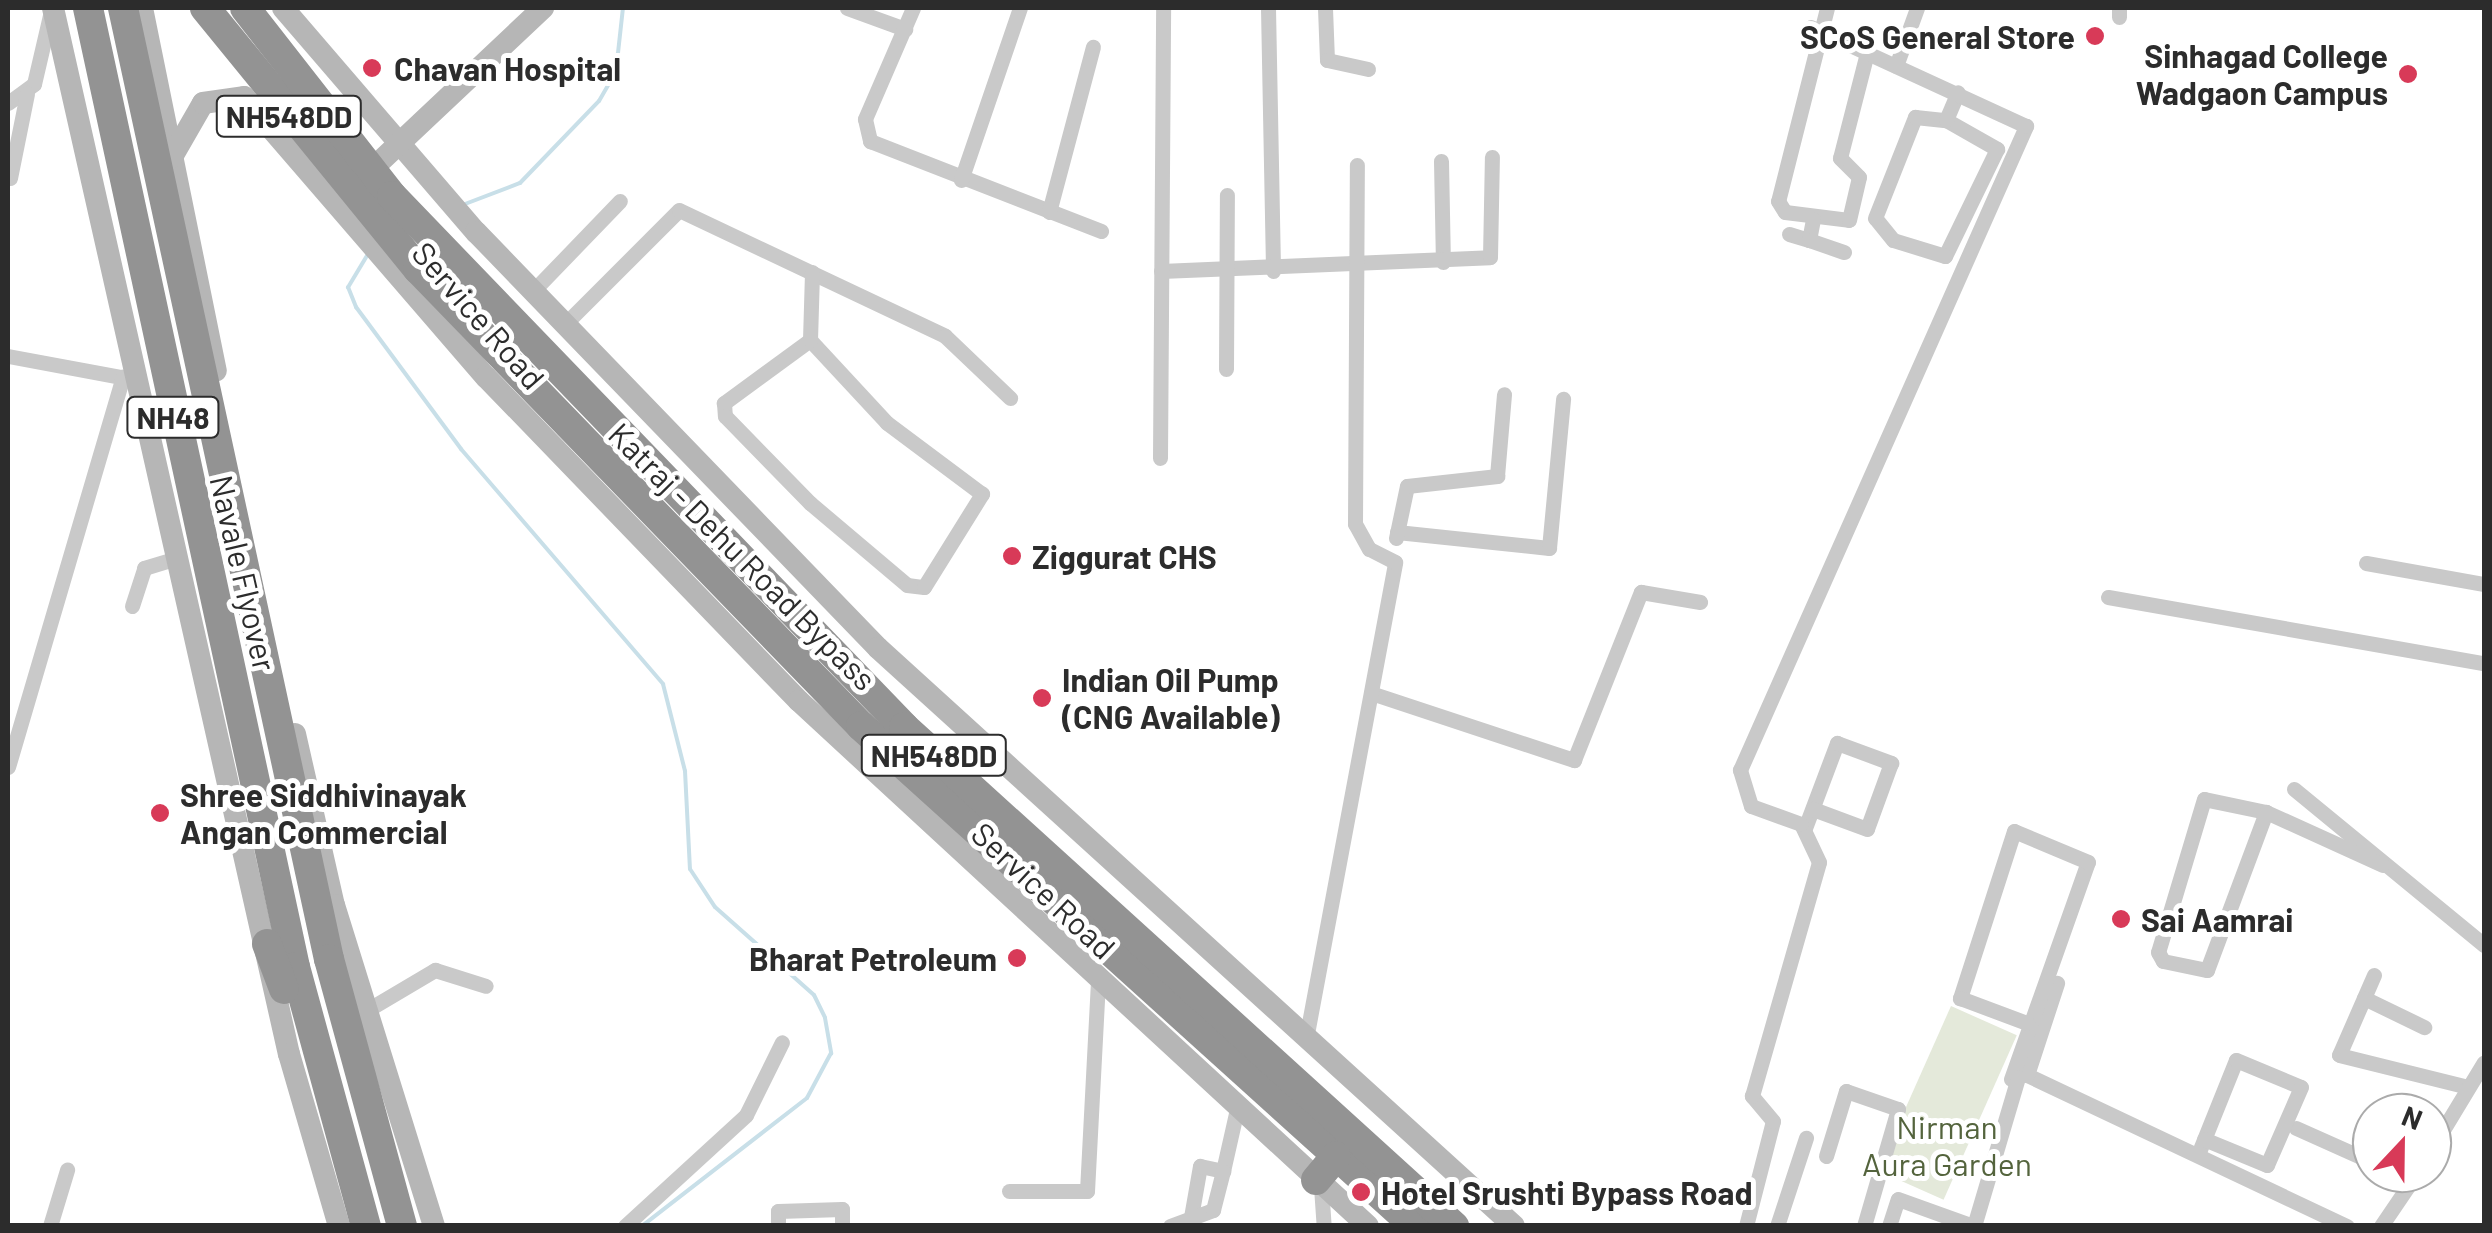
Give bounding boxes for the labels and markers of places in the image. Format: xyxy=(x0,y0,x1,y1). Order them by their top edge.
place label: SCoS General Store xyxy=(1800,17,2075,55)
marker: SCoS General Store xyxy=(2084,25,2106,47)
place label: Sinhagad College Wadgaon Campus xyxy=(2136,37,2388,112)
place label: Chavan Hospital xyxy=(394,49,621,87)
marker: Chavan Hospital xyxy=(359,55,385,81)
marker: Sinhagad College Wadgaon Campus xyxy=(2397,63,2419,85)
place label: Ziggurat CHS xyxy=(1032,537,1217,575)
marker: Ziggurat CHS xyxy=(1001,545,1023,567)
place label: Indian Oil Pump (CNG Available) xyxy=(1062,661,1280,736)
marker: Indian Oil Pump (CNG Available) xyxy=(1031,687,1053,709)
place label: Shree Siddhivinayak Angan Commercial xyxy=(180,776,467,851)
marker: Shree Siddhivinayak Angan Commercial xyxy=(149,802,171,824)
place label: Sai Aamrai xyxy=(2141,900,2294,938)
marker: Sai Aamrai xyxy=(2110,908,2132,930)
place label: Bharat Petroleum xyxy=(749,939,997,977)
marker: Bharat Petroleum xyxy=(1006,947,1028,969)
place label: Hotel Srushti Bypass Road xyxy=(1381,1173,1753,1211)
marker: Hotel Srushti Bypass Road xyxy=(1350,1181,1372,1203)

